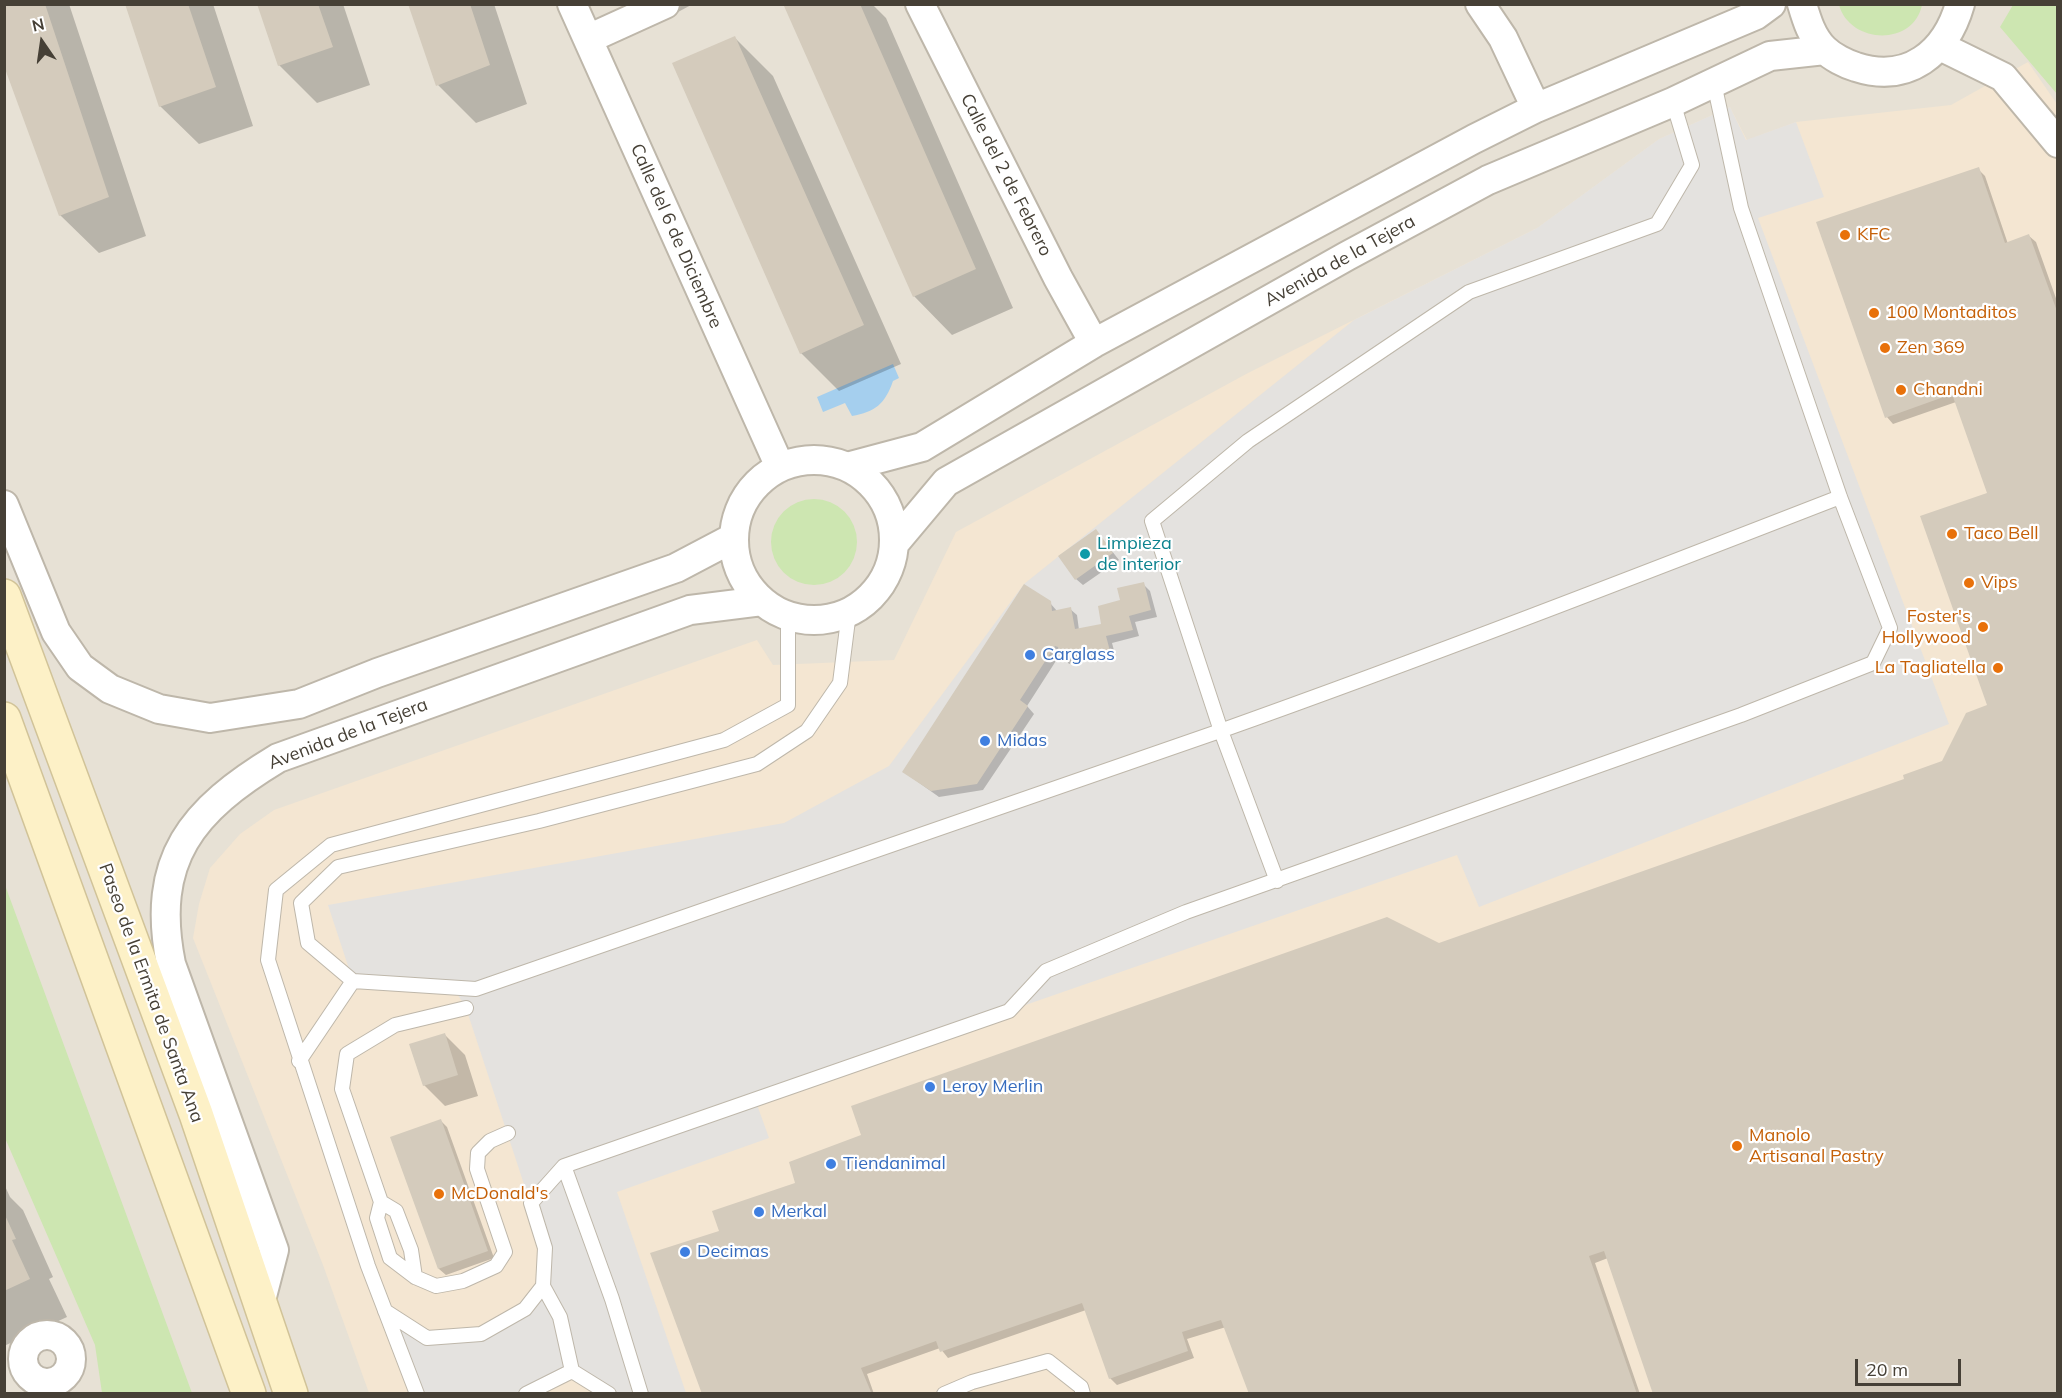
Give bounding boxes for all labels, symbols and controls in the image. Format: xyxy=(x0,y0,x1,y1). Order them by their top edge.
north arrow xyxy=(12,12,72,72)
text: N xyxy=(30,13,46,36)
street label: Calle del 2 de Febrero xyxy=(956,90,1056,260)
street label: Calle del 6 de Diciembre xyxy=(626,140,726,332)
street label: Avenida de la Tejera xyxy=(1261,211,1419,311)
place label: KFC xyxy=(1857,224,1891,246)
marker: KFC xyxy=(1838,228,1852,242)
place label: 100 Montaditos xyxy=(1886,302,2017,324)
marker: 100 Montaditos xyxy=(1867,306,1881,320)
place label: Zen 369 xyxy=(1897,337,1965,359)
marker: Zen 369 xyxy=(1878,341,1892,355)
place label: Chandni xyxy=(1913,379,1983,401)
marker: Chandni xyxy=(1894,383,1908,397)
place label: Taco Bell xyxy=(1964,523,2039,545)
marker: Taco Bell xyxy=(1945,527,1959,541)
place label: Limpieza de interior xyxy=(1097,533,1181,576)
marker: Limpieza de interior xyxy=(1078,547,1092,561)
place label: Vips xyxy=(1981,572,2018,594)
marker: Vips xyxy=(1962,576,1976,590)
place label: Foster's Hollywood xyxy=(1882,606,1971,648)
marker: Foster's Hollywood xyxy=(1976,620,1990,634)
place label: Carglass xyxy=(1042,644,1115,666)
marker: Carglass xyxy=(1023,648,1037,662)
place label: La Tagliatella xyxy=(1875,657,1986,679)
marker: La Tagliatella xyxy=(1991,661,2005,675)
street label: Avenida de la Tejera xyxy=(265,694,431,774)
place label: Midas xyxy=(997,730,1047,752)
marker: Midas xyxy=(978,734,992,748)
street label: Paseo de la Ermita de Santa Ana xyxy=(94,861,208,1125)
place label: Leroy Merlin xyxy=(942,1076,1043,1098)
marker: Leroy Merlin xyxy=(923,1080,937,1094)
place label: Manolo Artisanal Pastry xyxy=(1749,1125,1884,1168)
marker: Manolo Artisanal Pastry xyxy=(1730,1139,1744,1153)
place label: Tiendanimal xyxy=(843,1153,946,1175)
marker: Tiendanimal xyxy=(824,1157,838,1171)
place label: McDonald's xyxy=(451,1183,548,1205)
marker: McDonald's xyxy=(432,1187,446,1201)
place label: Merkal xyxy=(771,1201,827,1223)
marker: Merkal xyxy=(752,1205,766,1219)
place label: Decimas xyxy=(697,1241,769,1263)
marker: Decimas xyxy=(678,1245,692,1259)
scale bar xyxy=(1858,1347,1964,1385)
text: 20 m xyxy=(1866,1358,1908,1381)

